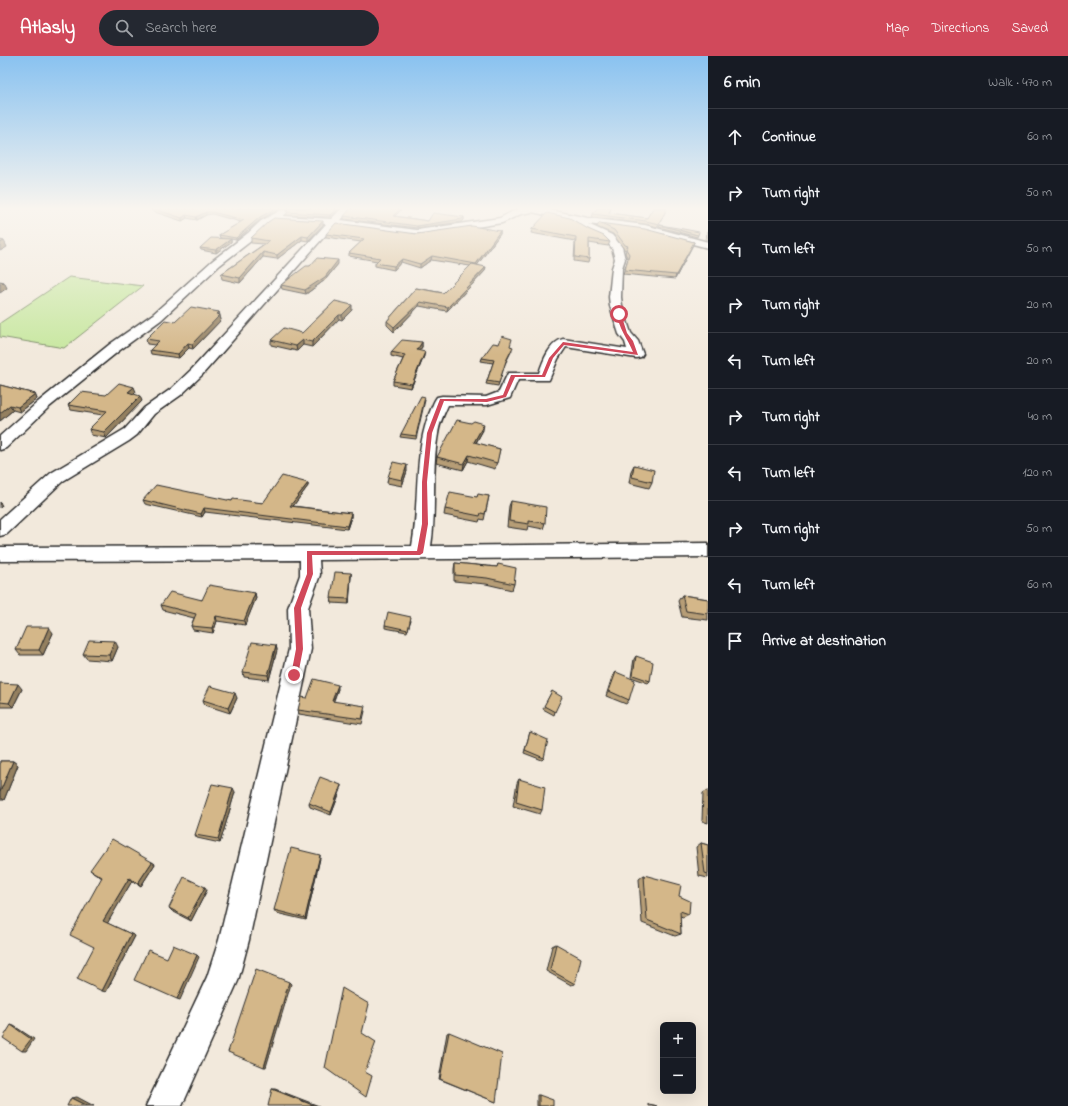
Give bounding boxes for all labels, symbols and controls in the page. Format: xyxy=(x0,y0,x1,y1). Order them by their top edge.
search box xyxy=(99,10,379,46)
text: Atlasly xyxy=(20,15,75,42)
icon: search xyxy=(113,17,135,39)
text: Search here xyxy=(145,17,217,39)
text: Map xyxy=(886,18,909,39)
text: Directions xyxy=(931,18,989,39)
text: Saved xyxy=(1011,18,1048,39)
text: 6 min xyxy=(724,70,760,95)
text: Walk · 470 m xyxy=(988,73,1052,92)
icon: ahead xyxy=(724,126,746,148)
text: Continue xyxy=(762,126,816,148)
text: 60 m xyxy=(1027,127,1052,146)
icon: right xyxy=(724,182,746,204)
text: Turn right xyxy=(762,182,820,204)
text: 50 m xyxy=(1026,183,1052,202)
icon: left xyxy=(724,238,746,260)
text: Turn left xyxy=(762,238,815,260)
text: 50 m xyxy=(1026,239,1052,258)
icon: right xyxy=(724,294,746,316)
text: Turn right xyxy=(762,294,820,316)
text: 20 m xyxy=(1027,295,1052,314)
route start xyxy=(610,305,628,323)
icon: left xyxy=(724,350,746,372)
text: Turn left xyxy=(762,350,815,372)
text: 20 m xyxy=(1027,351,1052,370)
icon: right xyxy=(724,406,746,428)
text: Turn right xyxy=(762,406,820,428)
text: 40 m xyxy=(1028,407,1052,426)
icon: left xyxy=(724,462,746,484)
text: Turn left xyxy=(762,462,815,484)
text: 120 m xyxy=(1022,463,1052,482)
icon: right xyxy=(724,518,746,540)
text: Turn right xyxy=(762,518,820,540)
text: 50 m xyxy=(1026,519,1052,538)
icon: left xyxy=(724,574,746,596)
text: Turn left xyxy=(762,574,815,596)
text: 60 m xyxy=(1027,575,1052,594)
icon: arrive xyxy=(724,630,746,652)
text: Arrive at destination xyxy=(762,630,886,652)
route end xyxy=(285,666,303,684)
map controls xyxy=(660,1022,696,1094)
button: + xyxy=(660,1022,696,1058)
button: − xyxy=(660,1058,696,1094)

